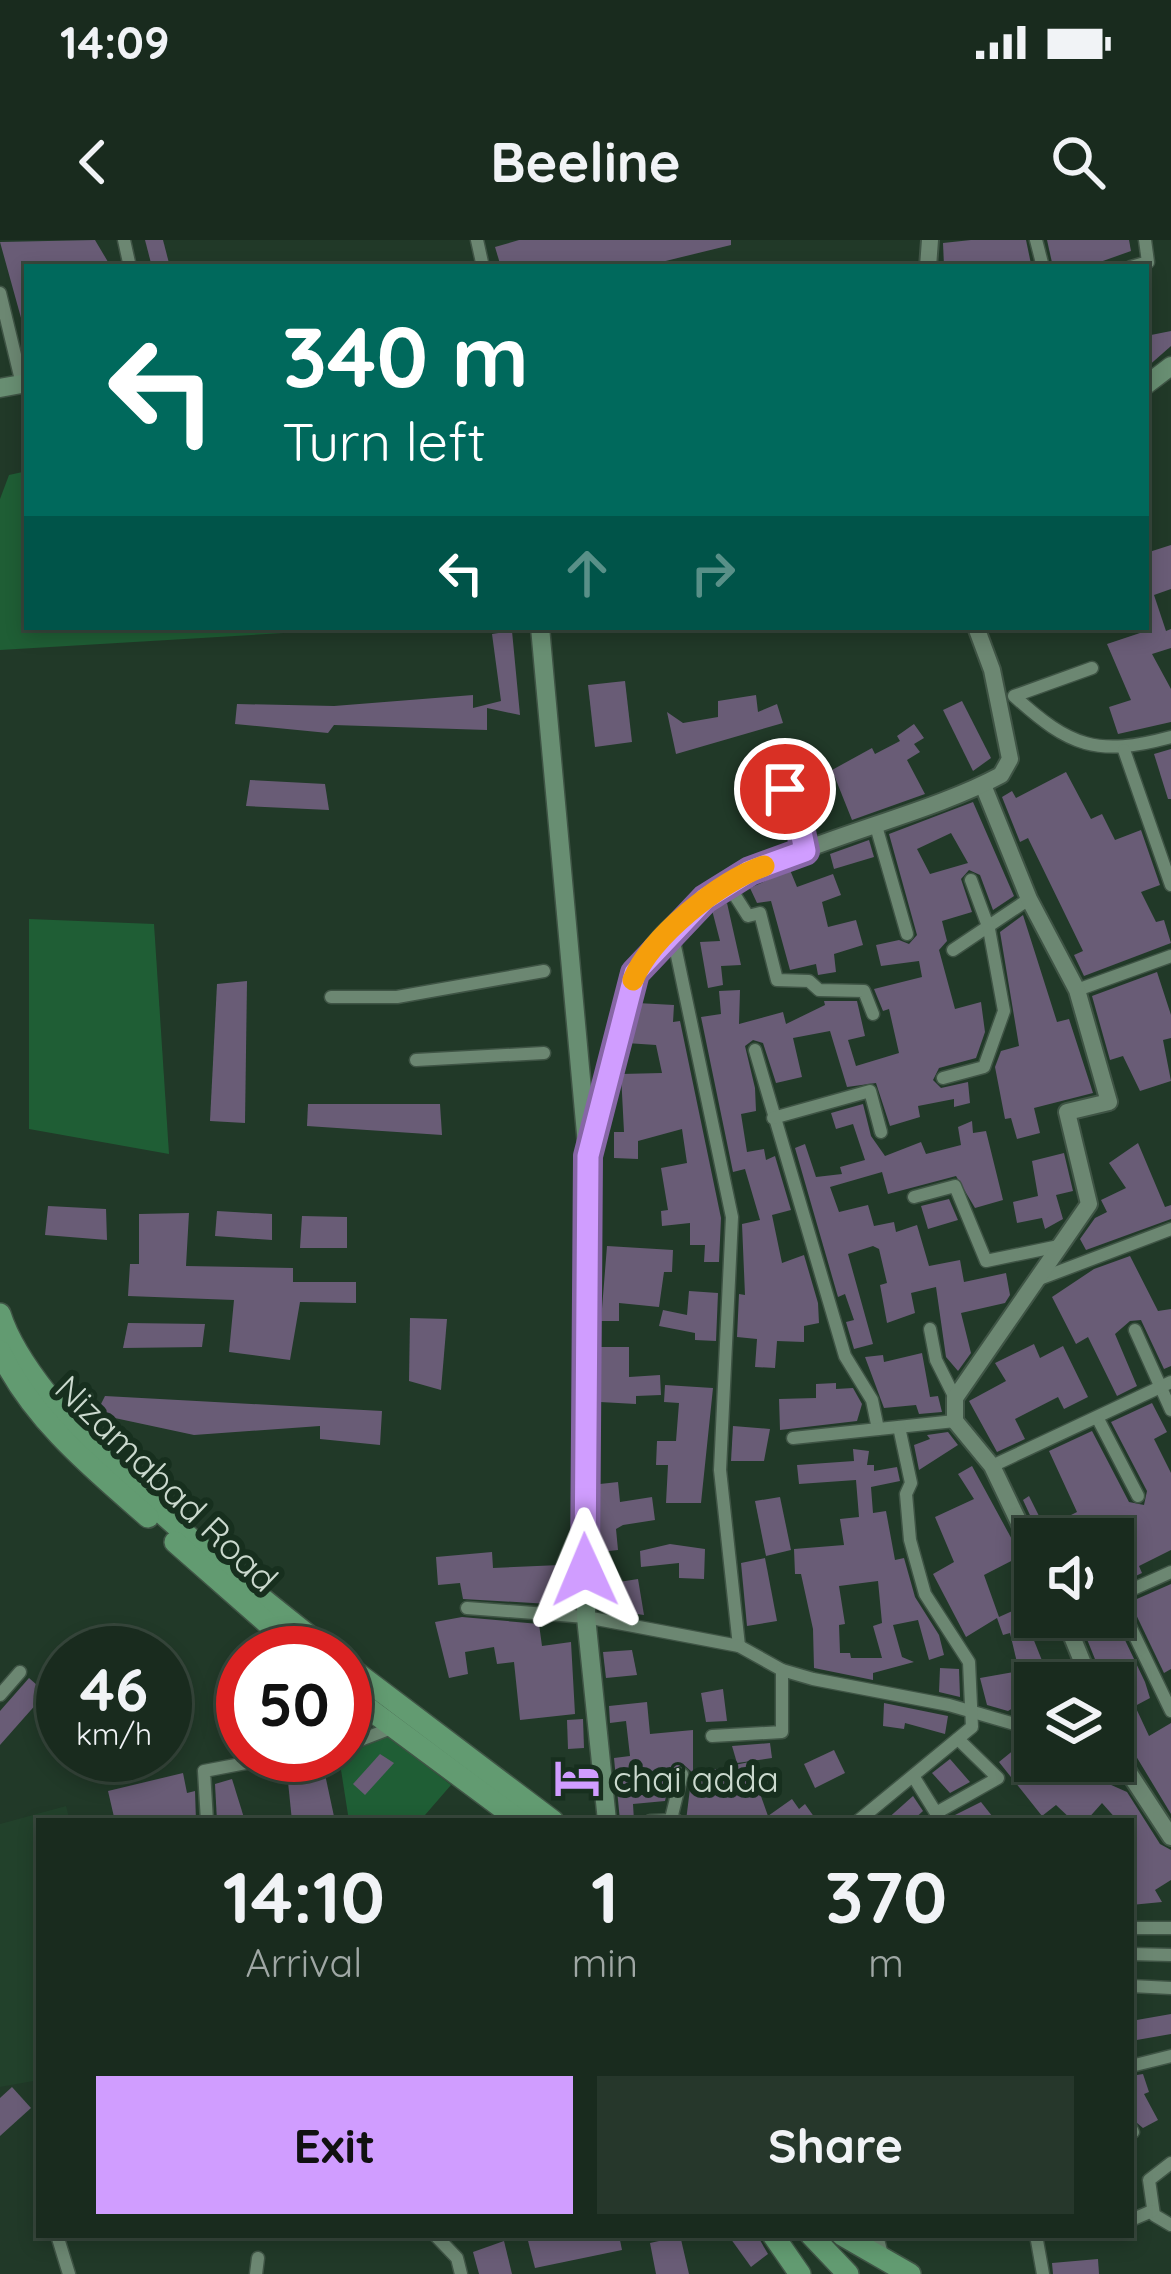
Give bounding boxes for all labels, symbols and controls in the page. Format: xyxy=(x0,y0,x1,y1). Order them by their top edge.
text: 14:09 xyxy=(60,14,169,70)
text: Beeline xyxy=(490,128,681,196)
icon: back xyxy=(60,129,126,195)
icon: search xyxy=(1045,129,1111,195)
text: 340 m xyxy=(282,303,529,408)
icon: left xyxy=(84,312,240,468)
text: Turn left xyxy=(282,407,486,475)
icon: left xyxy=(428,540,494,606)
icon: ahead xyxy=(554,540,620,606)
icon: right xyxy=(680,540,746,606)
pin xyxy=(734,738,836,840)
icon: arrive xyxy=(752,756,818,822)
street label: Nizamabad Road xyxy=(46,1365,288,1601)
position arrow xyxy=(522,1507,648,1633)
map controls xyxy=(1014,1518,1134,1782)
button: sound xyxy=(1014,1518,1134,1638)
speed limit sign: 50 xyxy=(216,1626,372,1782)
text: 46 xyxy=(80,1651,148,1726)
button: layers xyxy=(1014,1662,1134,1782)
text: km/h xyxy=(76,1715,152,1753)
hotel icon: chai adda xyxy=(552,1753,602,1803)
place label: chai adda xyxy=(613,1756,779,1801)
text: 14:10 xyxy=(223,1851,385,1941)
text: 1 xyxy=(591,1851,619,1941)
text: 370 xyxy=(825,1851,947,1941)
text: Arrival xyxy=(245,1938,362,1987)
text: min xyxy=(572,1938,638,1987)
text: m xyxy=(868,1938,904,1987)
button: Exit xyxy=(96,2076,573,2214)
button: Share xyxy=(597,2076,1074,2214)

